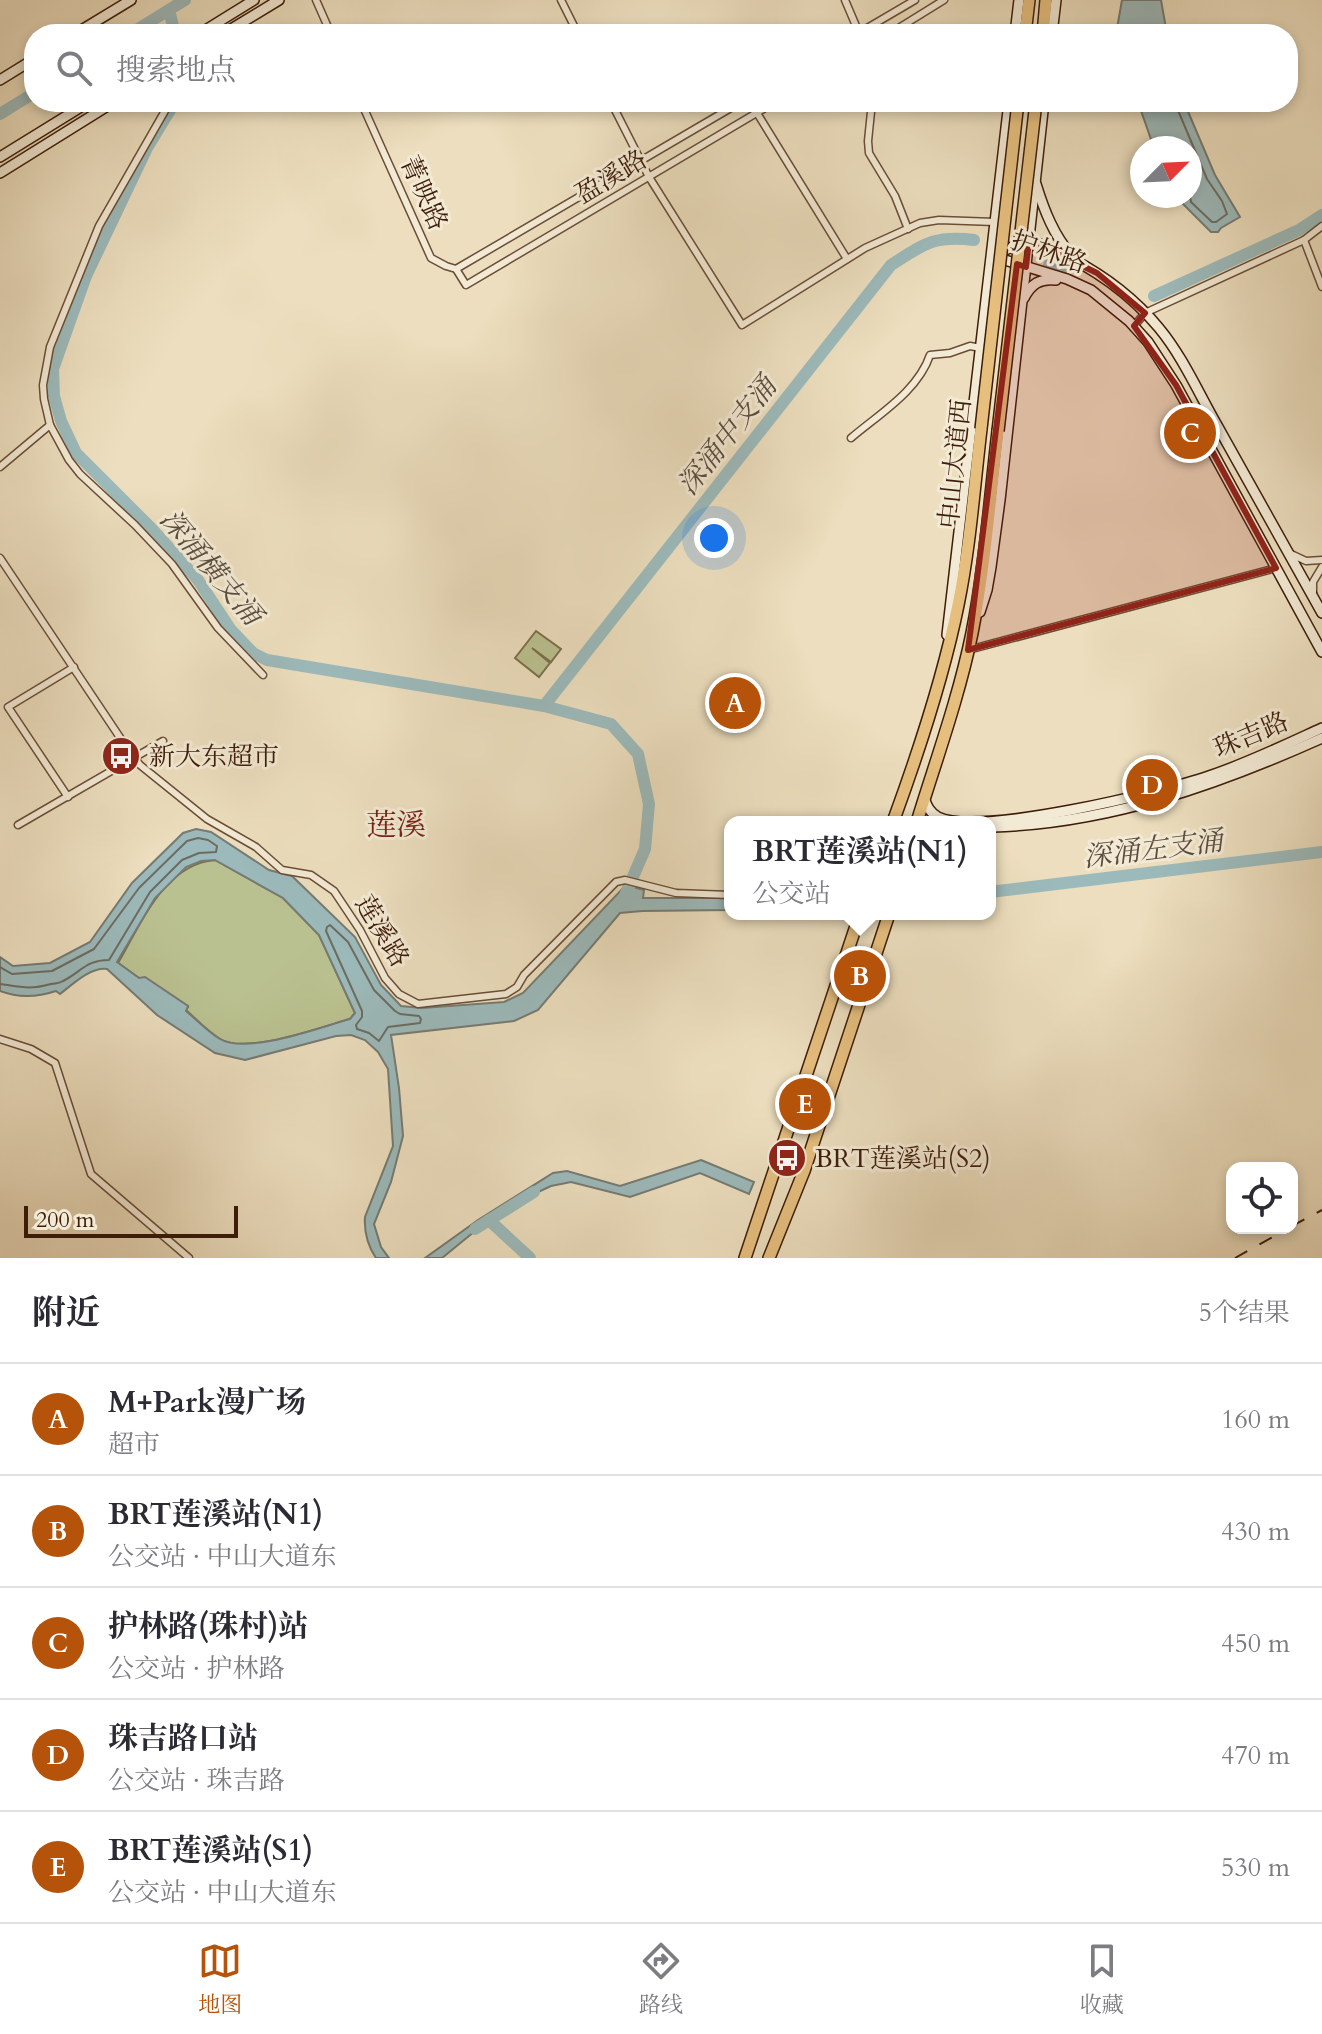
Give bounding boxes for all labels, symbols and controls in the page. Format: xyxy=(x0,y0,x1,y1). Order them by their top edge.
search box xyxy=(24,24,1298,112)
icon: search xyxy=(52,46,96,90)
text: 搜索地点 xyxy=(116,50,236,91)
north arrow xyxy=(1130,136,1202,208)
street label: 盈溪路 xyxy=(569,142,653,212)
street label: 菁映路 xyxy=(392,150,456,236)
street label: 护林路 xyxy=(1006,223,1092,281)
water label: 深涌中支涌 xyxy=(669,367,787,503)
street label: 中山大道西 xyxy=(931,398,979,530)
pin: C xyxy=(1164,403,1216,463)
water label: 深涌横支涌 xyxy=(151,501,272,635)
your location xyxy=(694,518,734,558)
pin: A xyxy=(709,673,761,733)
street label: 珠吉路 xyxy=(1208,704,1294,766)
bus stop icon: 新大东超市 xyxy=(100,735,142,777)
place label: 新大东超市 xyxy=(149,739,279,774)
pin: D xyxy=(1126,755,1178,815)
district label: 莲溪 xyxy=(366,805,426,846)
popup xyxy=(724,816,996,920)
water label: 深涌左支涌 xyxy=(1081,821,1228,876)
text: BRT莲溪站(N1) xyxy=(752,831,968,872)
text: 公交站 xyxy=(752,876,830,911)
street label: 莲溪路 xyxy=(347,889,417,973)
pin: B xyxy=(834,946,886,1006)
pin: E xyxy=(779,1074,831,1134)
bus stop icon: BRT莲溪站(S2) xyxy=(766,1137,808,1179)
place label: BRT莲溪站(S2) xyxy=(815,1141,991,1176)
map controls xyxy=(1226,1162,1298,1234)
button: locate xyxy=(1226,1162,1298,1234)
scale bar xyxy=(24,1202,238,1238)
text: 200 m xyxy=(36,1205,94,1235)
text: 附近 xyxy=(32,1290,100,1336)
text: 5个结果 xyxy=(1199,1295,1290,1330)
text: M+Park漫广场 xyxy=(108,1382,306,1423)
text: A xyxy=(48,1402,68,1437)
text: 160 m xyxy=(1221,1402,1290,1437)
text: 超市 xyxy=(108,1427,160,1462)
text: BRT莲溪站(N1) xyxy=(108,1494,323,1535)
text: B xyxy=(49,1514,67,1549)
text: 430 m xyxy=(1221,1514,1290,1549)
text: 公交站 · 中山大道东 xyxy=(108,1539,337,1574)
text: 护林路(珠村)站 xyxy=(108,1606,308,1647)
text: C xyxy=(48,1626,68,1661)
text: 450 m xyxy=(1221,1626,1290,1661)
text: 公交站 · 护林路 xyxy=(108,1651,285,1686)
text: 珠吉路口站 xyxy=(108,1718,258,1759)
text: D xyxy=(47,1738,69,1773)
text: 470 m xyxy=(1221,1738,1290,1773)
text: 公交站 · 珠吉路 xyxy=(108,1763,285,1798)
text: BRT莲溪站(S1) xyxy=(108,1830,313,1871)
text: E xyxy=(50,1850,66,1885)
text: 530 m xyxy=(1221,1850,1290,1885)
text: 公交站 · 中山大道东 xyxy=(108,1875,337,1910)
tab: 地图 xyxy=(198,1939,242,2020)
tab: 路线 xyxy=(639,1939,683,2020)
tab: 收藏 xyxy=(1080,1939,1124,2020)

